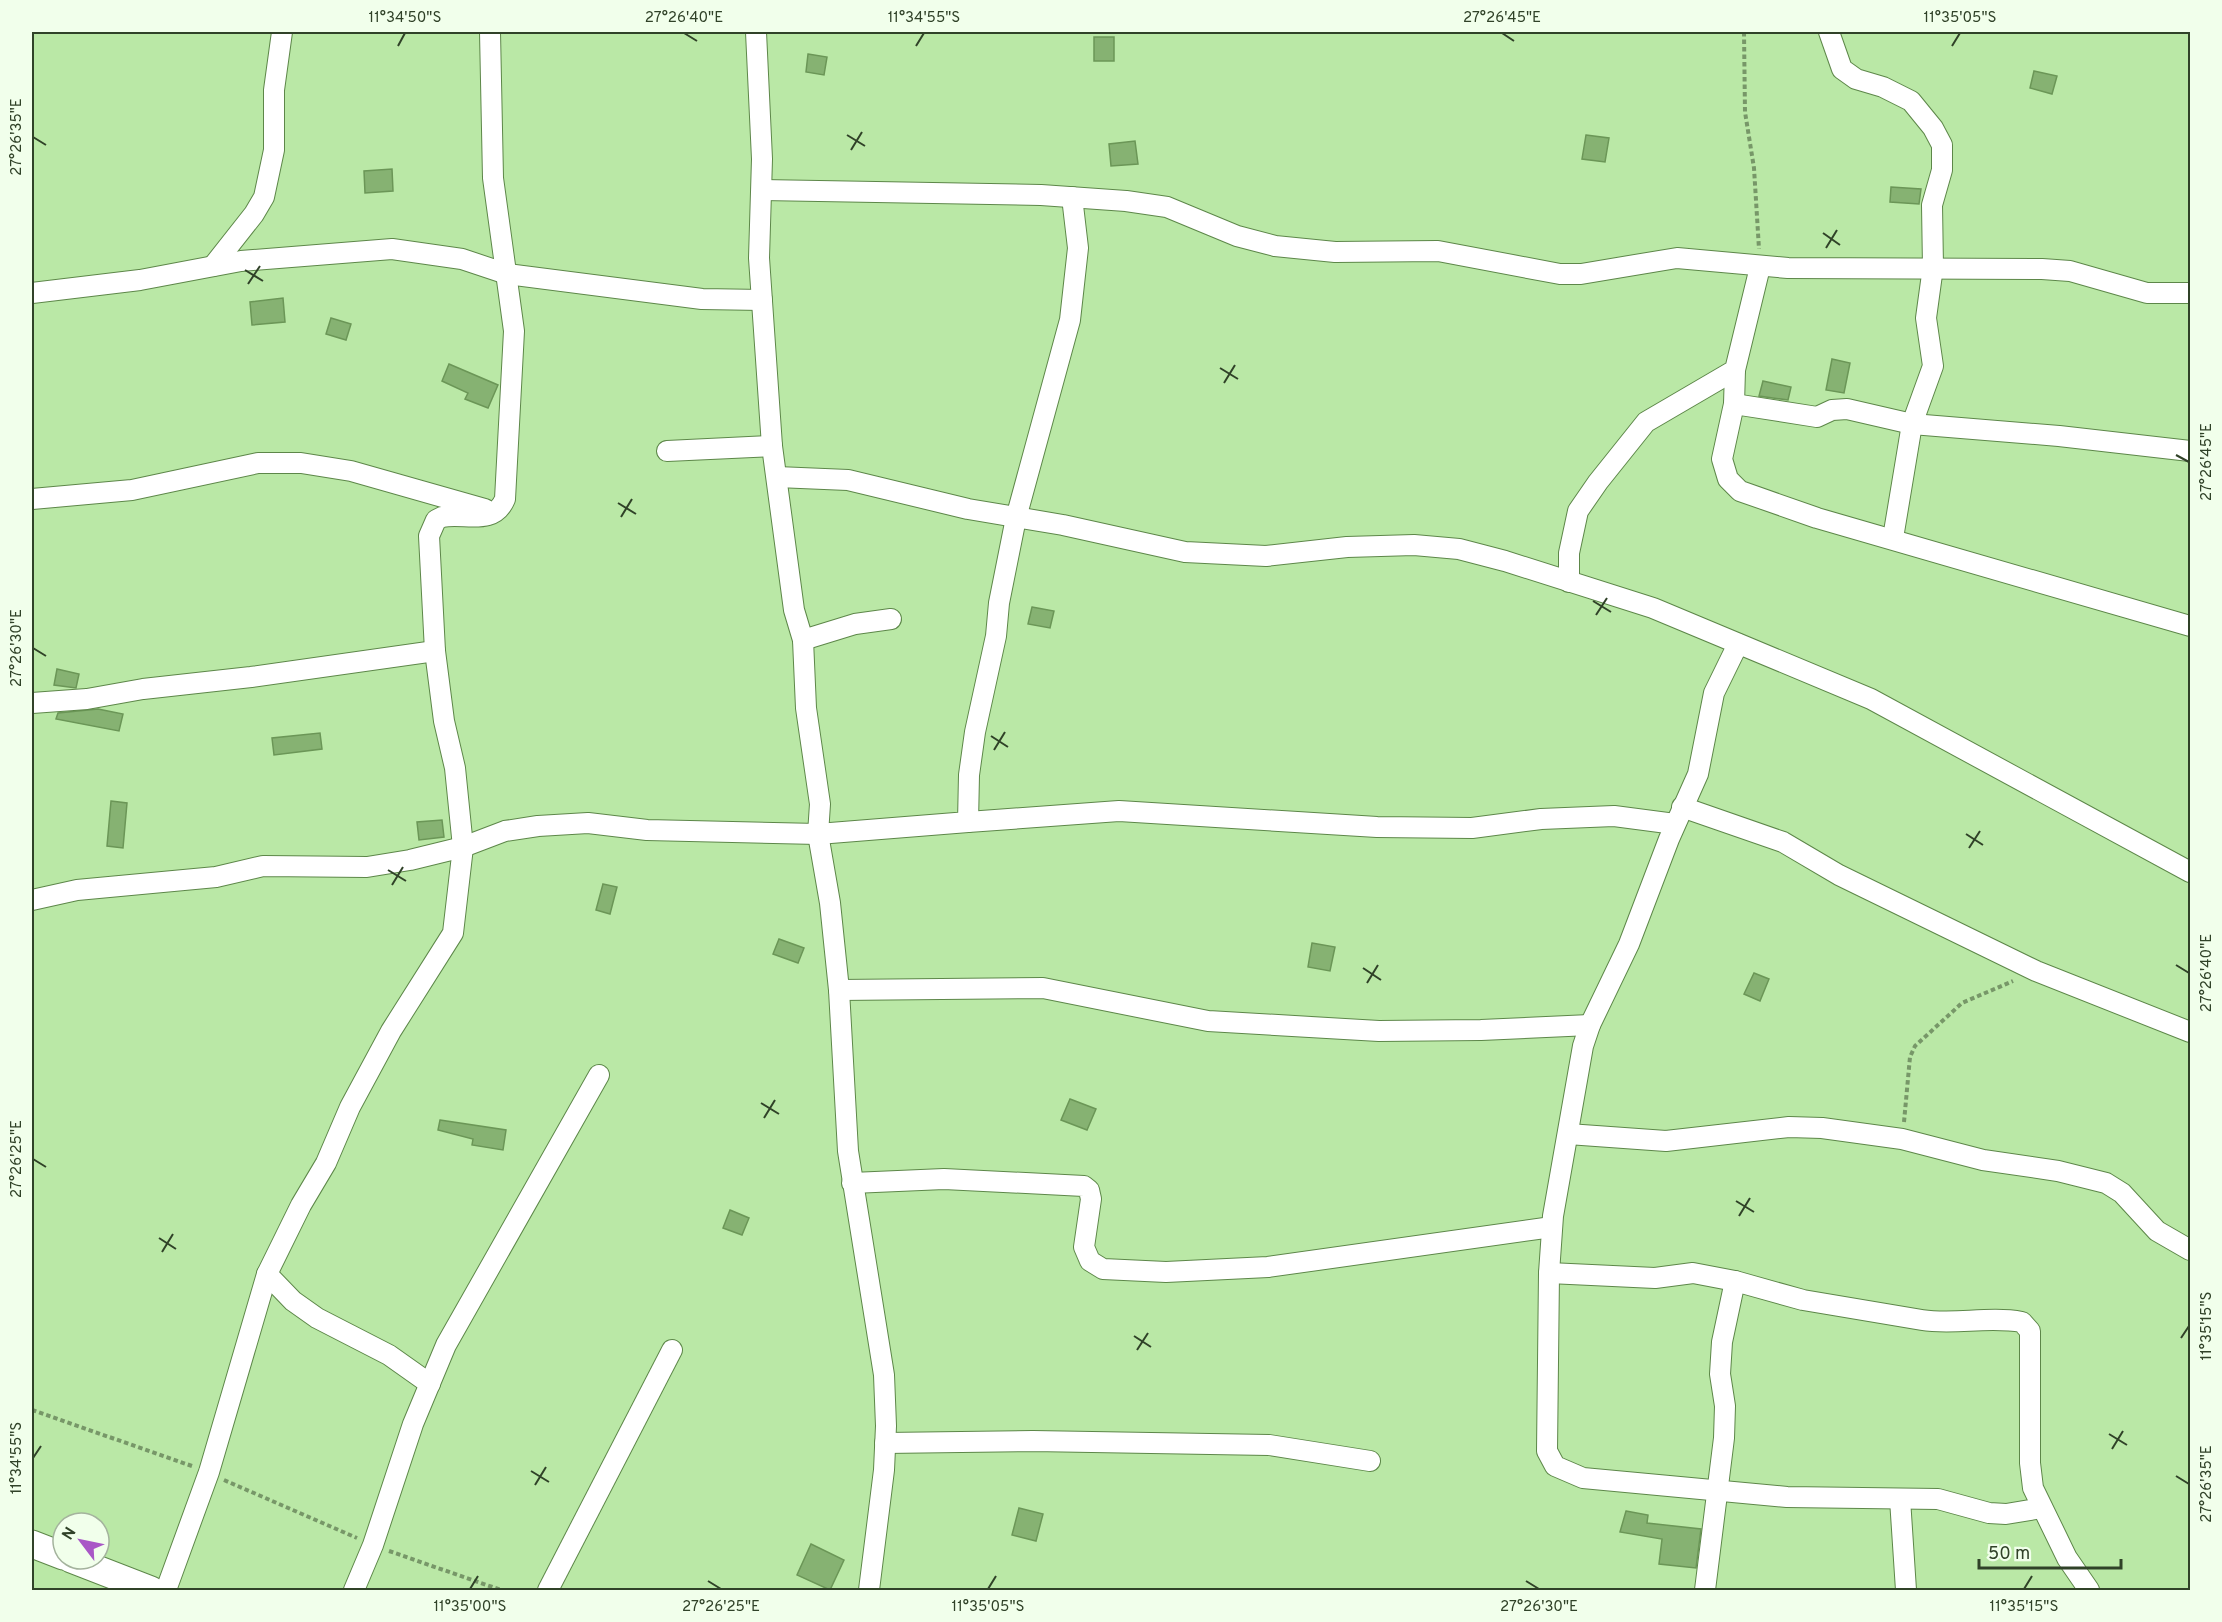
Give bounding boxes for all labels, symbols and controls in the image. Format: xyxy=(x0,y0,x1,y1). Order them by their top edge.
text: 11°34'50"S xyxy=(369,9,441,28)
text: 27°26'40"E xyxy=(645,9,723,28)
text: 11°34'55"S xyxy=(888,9,960,28)
text: 27°26'45"E xyxy=(1463,9,1541,28)
text: 11°35'05"S xyxy=(1924,9,1996,28)
text: 27°26'35"E xyxy=(8,98,27,176)
text: 27°26'45"E xyxy=(2198,423,2217,501)
text: 27°26'30"E xyxy=(8,609,27,687)
text: 27°26'40"E xyxy=(2198,934,2217,1012)
text: 27°26'25"E xyxy=(8,1120,27,1198)
text: 11°35'15"S xyxy=(2198,1292,2217,1360)
text: 11°34'55"S xyxy=(8,1422,27,1494)
text: 27°26'35"E xyxy=(2198,1445,2217,1523)
north arrow xyxy=(51,1511,111,1571)
text: N xyxy=(58,1524,82,1544)
scale bar xyxy=(1979,1532,2122,1570)
text: 50 m xyxy=(1988,1543,2030,1566)
text: 11°35'00"S xyxy=(433,1598,507,1617)
text: 27°26'25"E xyxy=(682,1598,760,1617)
text: 11°35'05"S xyxy=(952,1598,1024,1617)
text: 27°26'30"E xyxy=(1500,1598,1578,1617)
text: 11°35'15"S xyxy=(1990,1598,2058,1617)

